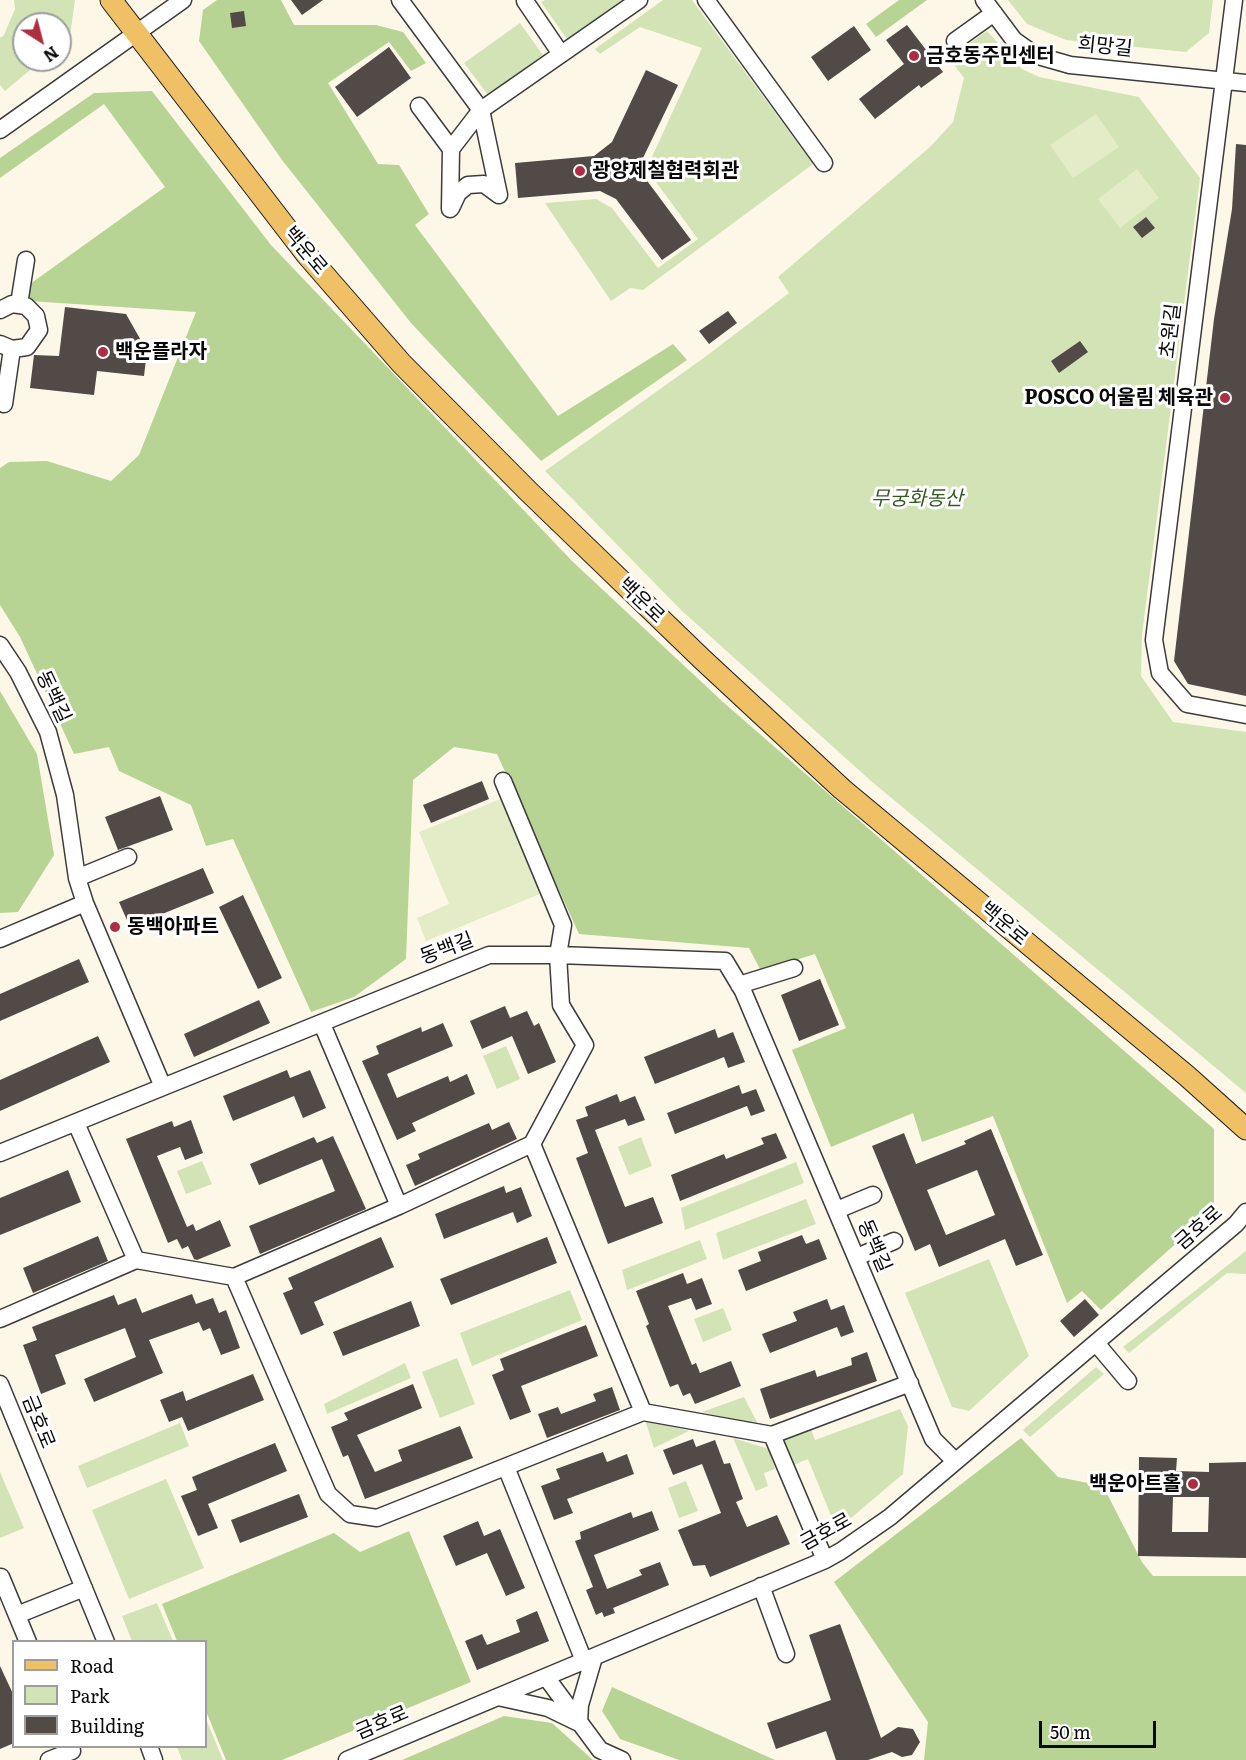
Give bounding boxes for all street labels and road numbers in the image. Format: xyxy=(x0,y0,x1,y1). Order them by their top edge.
street label: 희망길 xyxy=(1076,32,1134,62)
street label: 백운로 xyxy=(278,222,332,280)
street label: 초원길 xyxy=(1156,302,1186,360)
street label: 백운로 xyxy=(613,573,669,629)
street label: 동백길 xyxy=(30,667,76,727)
street label: 백운로 xyxy=(975,897,1033,951)
street label: 동백길 xyxy=(417,928,477,970)
street label: 금호로 xyxy=(1170,1201,1228,1255)
street label: 동백길 xyxy=(852,1216,896,1276)
street label: 금호로 xyxy=(17,1392,59,1452)
street label: 금호로 xyxy=(796,1508,856,1556)
street label: 금호로 xyxy=(352,1701,412,1745)

